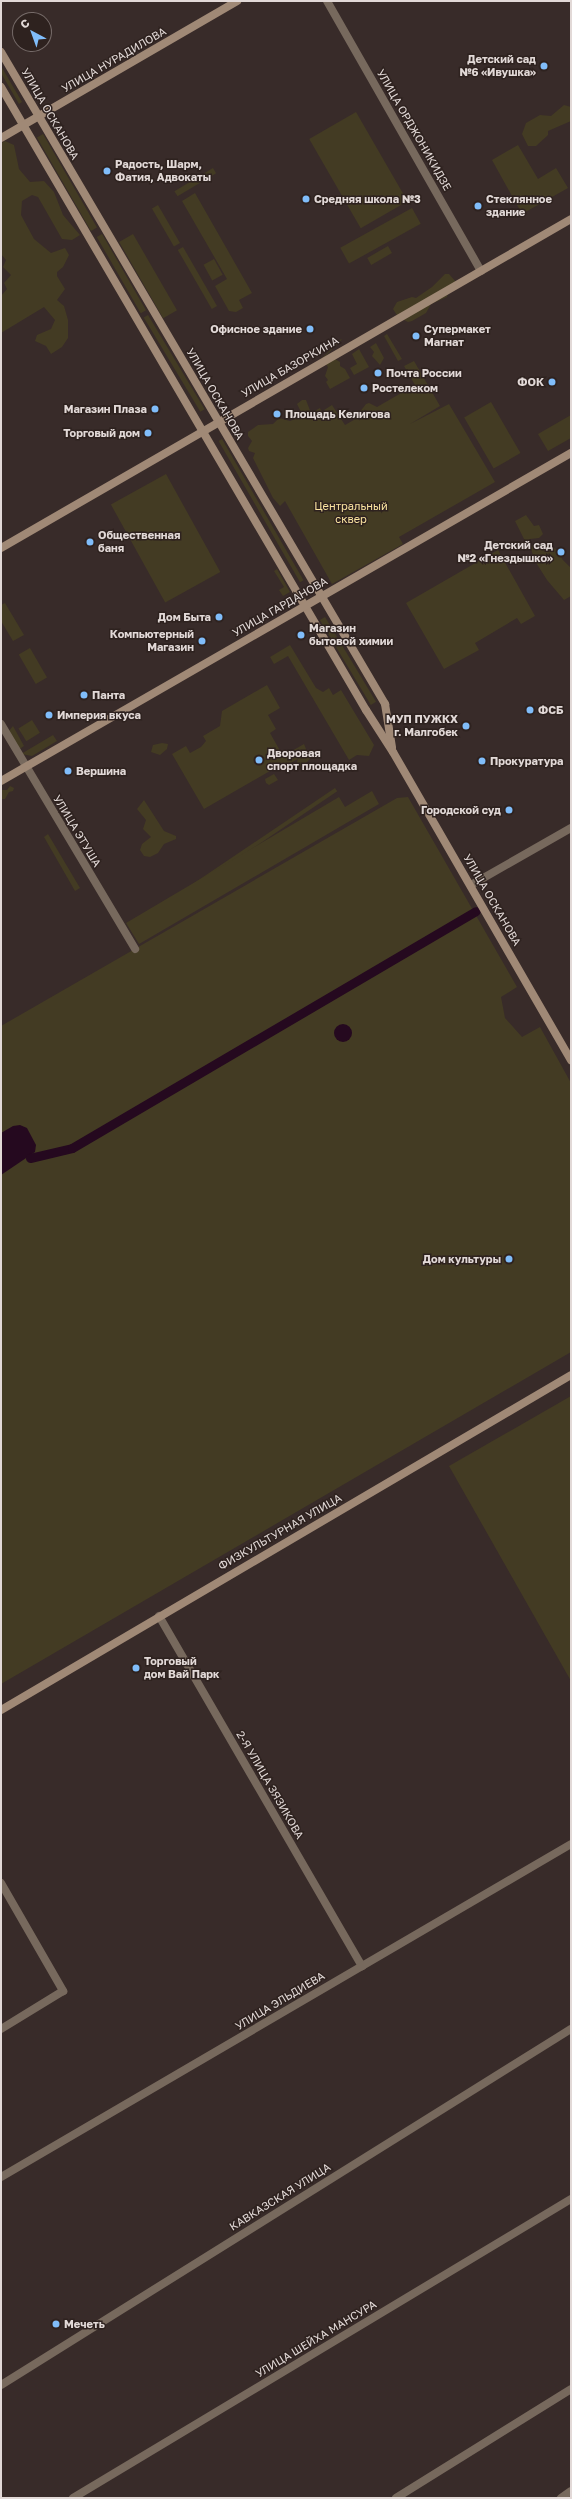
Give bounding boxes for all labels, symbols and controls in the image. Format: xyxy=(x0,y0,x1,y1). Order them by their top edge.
north arrow xyxy=(12,12,52,52)
text: С xyxy=(17,16,32,31)
street label: УЛИЦА НУРАДИЛОВА xyxy=(59,25,169,95)
place label: Детский сад №6 «Ивушка» xyxy=(459,53,536,79)
marker: Детский сад №6 «Ивушка» xyxy=(539,61,549,71)
street label: УЛИЦА ОСКАНОВА xyxy=(18,66,82,162)
street label: УЛИЦА ОРДЖОНИКИДЗЕ xyxy=(374,67,454,193)
place label: Радость, Шарм, Фатия, Адвокаты xyxy=(115,158,211,184)
marker: Радость, Шарм, Фатия, Адвокаты xyxy=(102,166,112,176)
place label: Средняя школа №3 xyxy=(314,192,421,206)
place label: Стеклянное здание xyxy=(486,193,552,219)
marker: Средняя школа №3 xyxy=(301,194,311,204)
marker: Стеклянное здание xyxy=(473,201,483,211)
place label: Офисное здание xyxy=(210,322,302,336)
place label: Супермакет Магнат xyxy=(424,323,491,349)
marker: Офисное здание xyxy=(305,324,315,334)
marker: Супермакет Магнат xyxy=(411,331,421,341)
street label: УЛИЦА БАЗОРКИНА xyxy=(239,334,341,400)
street label: УЛИЦА ОСКАНОВА xyxy=(183,346,247,442)
place label: Почта России xyxy=(386,366,462,380)
marker: Почта России xyxy=(373,368,383,378)
place label: ФОК xyxy=(517,375,544,389)
marker: ФОК xyxy=(547,377,557,387)
place label: Ростелеком xyxy=(372,381,438,395)
marker: Ростелеком xyxy=(359,383,369,393)
place label: Магазин Плаза xyxy=(64,402,147,416)
marker: Магазин Плаза xyxy=(150,404,160,414)
place label: Площадь Келигова xyxy=(285,407,390,421)
marker: Площадь Келигова xyxy=(272,409,282,419)
place label: Торговый дом xyxy=(63,426,140,440)
marker: Торговый дом xyxy=(143,428,153,438)
park label: Центральный сквер xyxy=(314,500,388,526)
place label: Общественная баня xyxy=(98,529,180,555)
marker: Общественная баня xyxy=(85,537,95,547)
place label: Детский сад №2 «Гнездышко» xyxy=(457,539,553,565)
marker: Детский сад №2 «Гнездышко» xyxy=(556,547,566,557)
street label: УЛИЦА ГАРДАНОВА xyxy=(230,574,330,640)
place label: Дом Быта xyxy=(158,610,211,624)
marker: Дом Быта xyxy=(214,612,224,622)
place label: Магазин бытовой химии xyxy=(309,622,393,648)
place label: Компьютерный Магазин xyxy=(110,628,194,654)
marker: Магазин бытовой химии xyxy=(296,630,306,640)
marker: Компьютерный Магазин xyxy=(197,636,207,646)
place label: Панта xyxy=(92,688,125,702)
marker: Панта xyxy=(79,690,89,700)
place label: ФСБ xyxy=(538,703,564,717)
marker: ФСБ xyxy=(525,705,535,715)
place label: Империя вкуса xyxy=(57,708,141,722)
marker: Империя вкуса xyxy=(44,710,54,720)
place label: МУП ПУЖКХ г. Малгобек xyxy=(386,713,458,739)
marker: МУП ПУЖКХ г. Малгобек xyxy=(461,721,471,731)
place label: Дворовая спорт площадка xyxy=(267,747,357,773)
place label: Прокуратура xyxy=(490,754,563,768)
marker: Дворовая спорт площадка xyxy=(254,755,264,765)
marker: Прокуратура xyxy=(477,756,487,766)
place label: Вершина xyxy=(76,764,126,778)
marker: Вершина xyxy=(63,766,73,776)
street label: УЛИЦА ЭТУША xyxy=(50,793,104,869)
place label: Городской суд xyxy=(421,803,501,817)
marker: Городской суд xyxy=(504,805,514,815)
street label: УЛИЦА ОСКАНОВА xyxy=(460,852,524,948)
place label: Дом культуры xyxy=(423,1252,501,1266)
marker: Дом культуры xyxy=(504,1254,514,1264)
street label: ФИЗКУЛЬТУРНАЯ УЛИЦА xyxy=(216,1491,344,1573)
place label: Торговый дом Вай Парк xyxy=(144,1655,219,1681)
marker: Торговый дом Вай Парк xyxy=(131,1663,141,1673)
street label: 2-Я УЛИЦА ЗЯЗИКОВА xyxy=(234,1729,306,1841)
street label: УЛИЦА ЭЛЬДИЕВА xyxy=(233,1969,327,2033)
street label: КАВКАЗСКАЯ УЛИЦА xyxy=(227,2160,333,2234)
street label: УЛИЦА ШЕЙХА МАНСУРА xyxy=(253,2298,379,2380)
place label: Мечеть xyxy=(64,2317,105,2331)
marker: Мечеть xyxy=(51,2319,61,2329)

